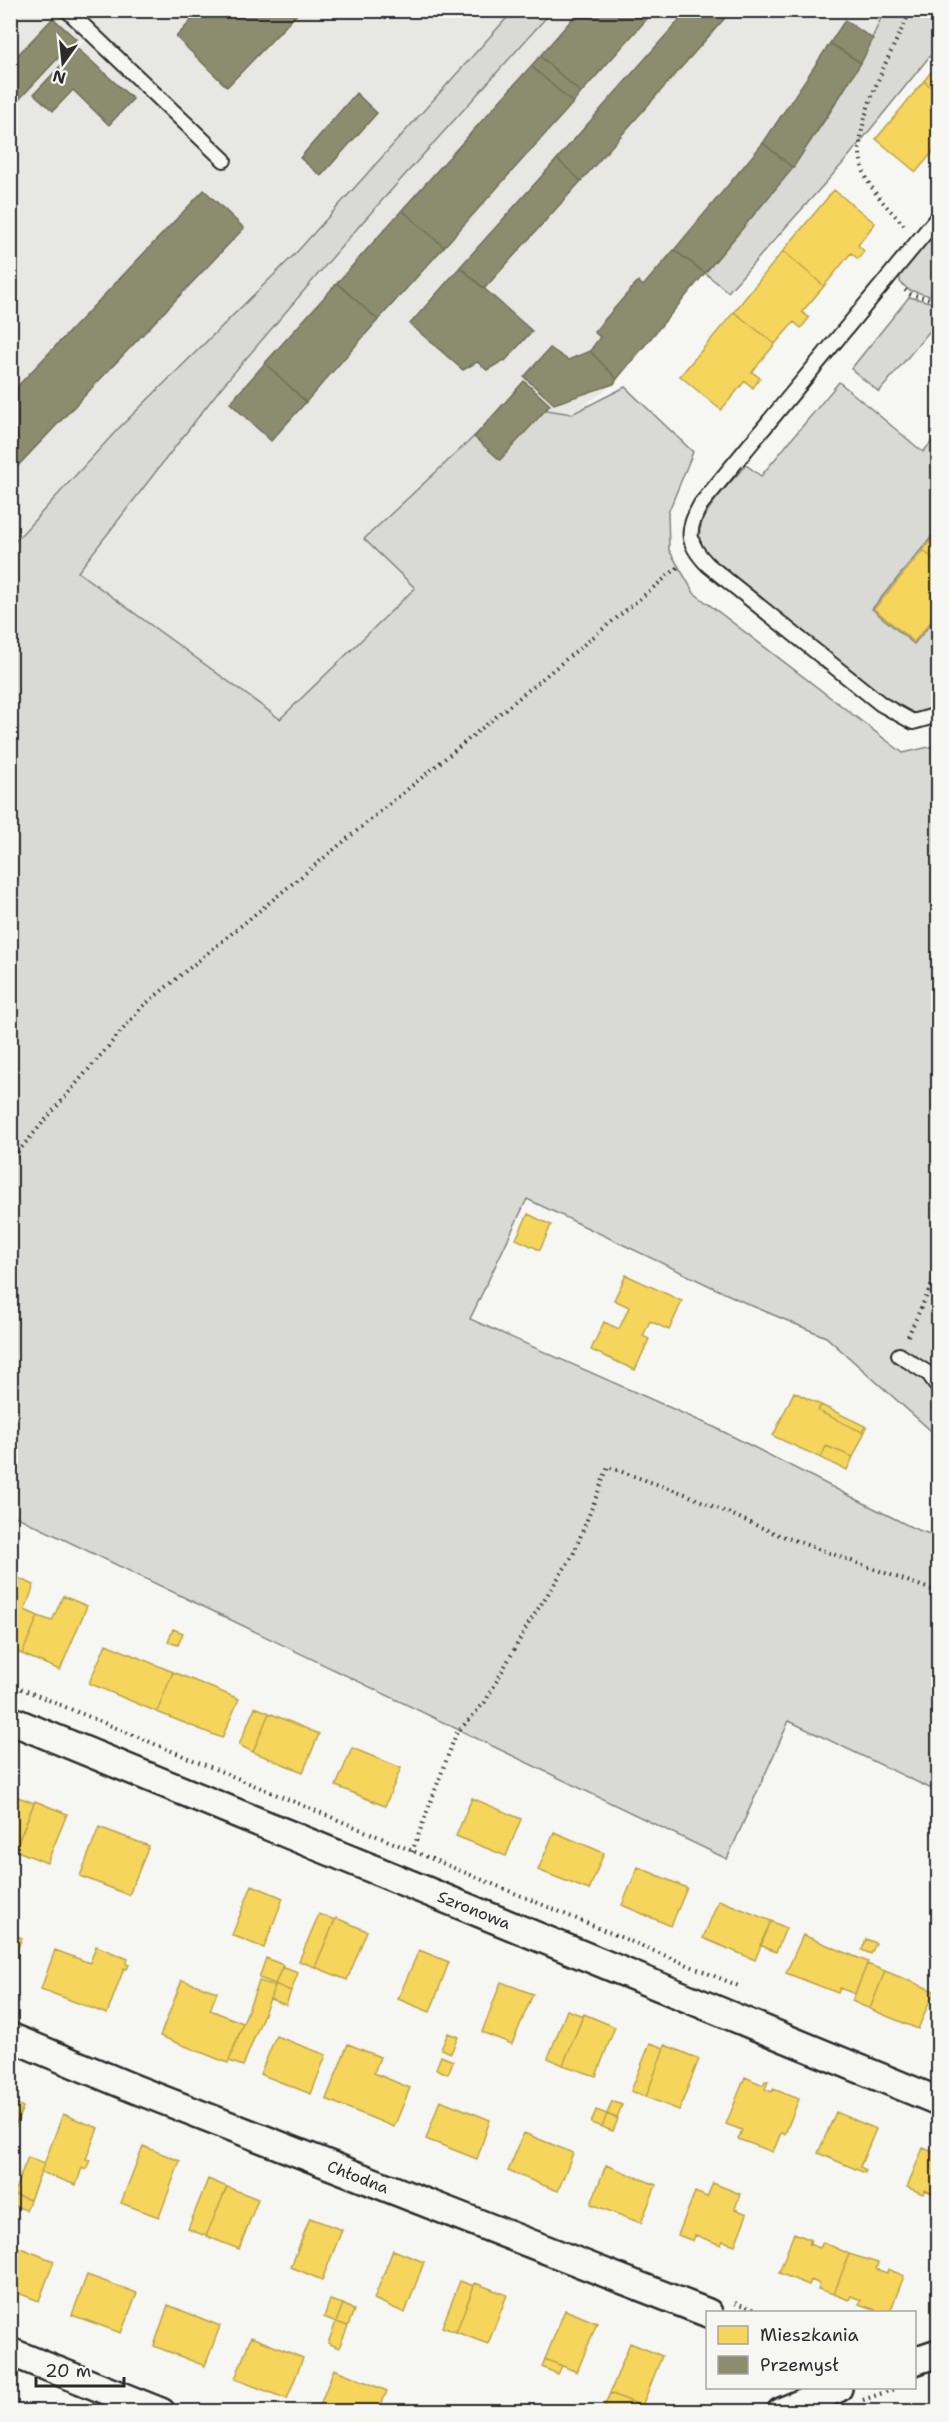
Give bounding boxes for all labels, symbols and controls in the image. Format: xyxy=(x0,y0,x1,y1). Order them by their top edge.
north arrow xyxy=(33,33,93,93)
text: N xyxy=(50,65,68,89)
street label: Szronowa xyxy=(434,1886,514,1934)
street label: Chłodna xyxy=(324,2156,392,2198)
legend xyxy=(706,2311,916,2389)
text: Mieszkania xyxy=(760,2323,859,2347)
scale bar xyxy=(36,2350,124,2388)
text: Przemysł xyxy=(760,2353,839,2377)
text: 20 m xyxy=(45,2359,91,2383)

